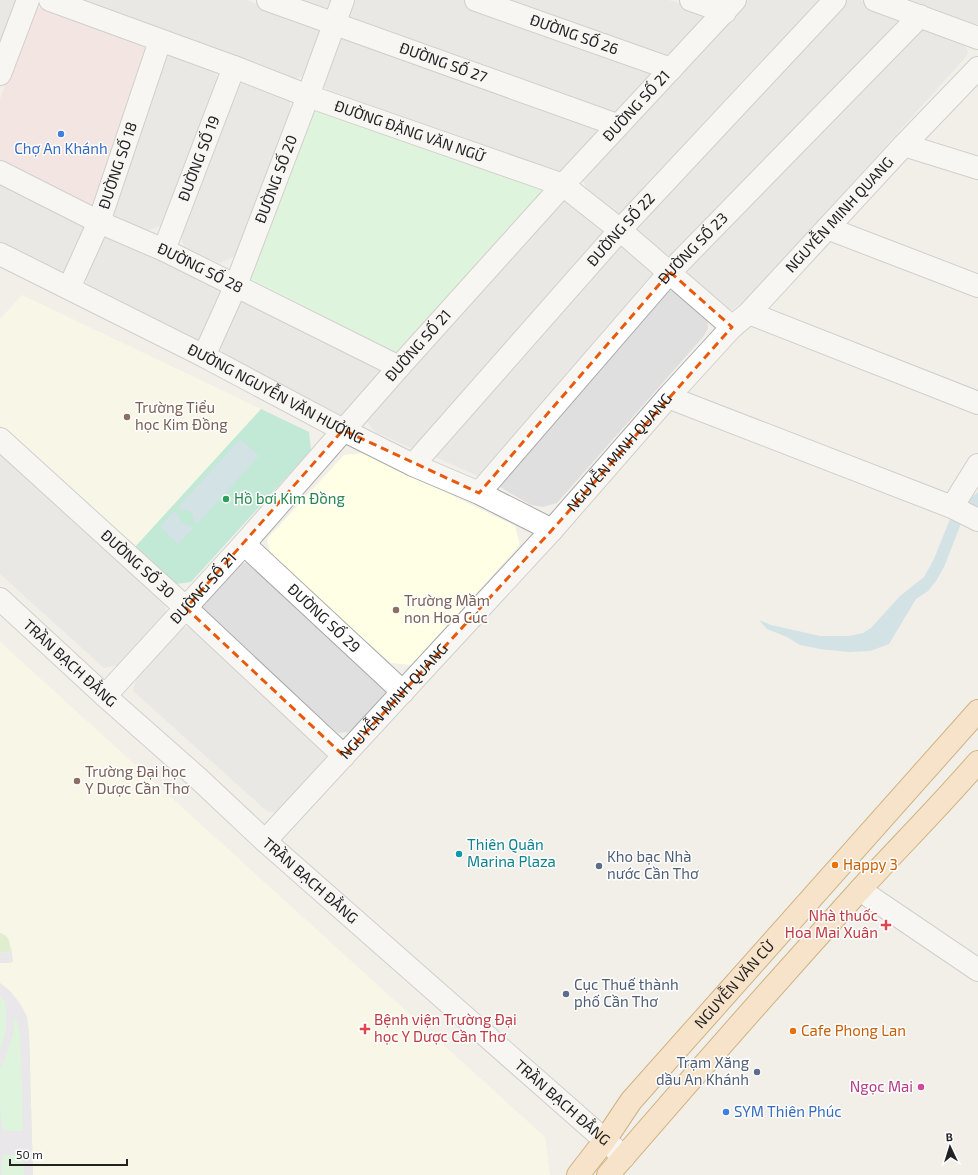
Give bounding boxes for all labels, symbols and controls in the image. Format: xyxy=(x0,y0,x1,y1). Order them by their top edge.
street label: ĐƯỜNG SỐ 26 xyxy=(528,10,621,58)
street label: ĐƯỜNG SỐ 27 xyxy=(397,38,490,86)
street label: ĐƯỜNG SỐ 21 xyxy=(598,66,673,145)
street label: ĐƯỜNG ĐẶNG VĂN NGỮ xyxy=(332,96,488,165)
street label: ĐƯỜNG SỐ 19 xyxy=(174,113,223,203)
street label: ĐƯỜNG SỐ 18 xyxy=(94,119,140,211)
marker: Chợ An Khánh xyxy=(56,129,66,139)
street label: ĐƯỜNG SỐ 20 xyxy=(250,132,300,226)
place label: Chợ An Khánh xyxy=(14,139,108,157)
street label: NGUYỄN MINH QUANG xyxy=(781,153,897,276)
street label: ĐƯỜNG SỐ 22 xyxy=(582,189,658,269)
street label: ĐƯỜNG SỐ 23 xyxy=(654,208,731,287)
street label: ĐƯỜNG SỐ 28 xyxy=(155,238,246,296)
street label: ĐƯỜNG SỐ 21 xyxy=(381,305,454,385)
street label: ĐƯỜNG NGUYỄN VĂN HƯỞNG xyxy=(185,339,367,447)
street label: NGUYỄN MINH QUANG xyxy=(562,389,675,515)
place label: Trường Tiểu học Kim Đồng xyxy=(135,398,228,433)
marker: Trường Tiểu học Kim Đồng xyxy=(122,412,132,422)
place label: Hồ bơi Kim Đồng xyxy=(234,489,346,507)
marker: Hồ bơi Kim Đồng xyxy=(221,494,231,504)
street label: ĐƯỜNG SỐ 30 xyxy=(98,525,179,601)
street label: ĐƯỜNG SỐ 21 xyxy=(166,548,240,627)
street label: ĐƯỜNG SỐ 29 xyxy=(284,579,365,656)
place label: Trường Mầm non Hoa Cúc xyxy=(404,591,490,626)
marker: Trường Mầm non Hoa Cúc xyxy=(391,605,401,615)
street label: TRẦN BẠCH ĐẰNG xyxy=(20,615,121,710)
street label: NGUYỄN MINH QUANG xyxy=(335,639,451,762)
place label: Trường Đại học Y Dược Cần Thơ xyxy=(85,762,190,797)
marker: Trường Đại học Y Dược Cần Thơ xyxy=(72,776,82,786)
street label: TRẦN BẠCH ĐẰNG xyxy=(259,833,362,927)
place label: Thiên Quân Marina Plaza xyxy=(467,835,556,870)
place label: Kho bạc Nhà nước Cần Thơ xyxy=(607,847,699,882)
marker: Thiên Quân Marina Plaza xyxy=(454,849,464,859)
place label: Happy 3 xyxy=(843,855,898,873)
marker: Happy 3 xyxy=(830,860,840,870)
marker: Kho bạc Nhà nước Cần Thơ xyxy=(594,861,604,871)
place label: Nhà thuốc Hoa Mai Xuân xyxy=(785,906,878,941)
marker: Nhà thuốc Hoa Mai Xuân xyxy=(881,920,891,930)
street label: NGUYỄN VĂN CỪ xyxy=(690,936,778,1031)
place label: Cục Thuế thành phố Cần Thơ xyxy=(574,975,679,1010)
marker: Cục Thuế thành phố Cần Thơ xyxy=(561,989,571,999)
place label: Bệnh viện Trường Đại học Y Dược Cần Thơ xyxy=(374,1010,517,1045)
place label: Cafe Phong Lan xyxy=(801,1021,906,1039)
marker: Bệnh viện Trường Đại học Y Dược Cần Thơ xyxy=(359,1023,371,1035)
marker: Cafe Phong Lan xyxy=(788,1026,798,1036)
place label: Trạm Xăng dầu An Khánh xyxy=(656,1053,750,1088)
street label: TRẦN BẠCH ĐẰNG xyxy=(512,1055,614,1149)
marker: Trạm Xăng dầu An Khánh xyxy=(752,1067,762,1077)
place label: Ngọc Mai xyxy=(850,1077,913,1095)
marker: Ngọc Mai xyxy=(916,1082,926,1092)
place label: SYM Thiên Phúc xyxy=(734,1102,842,1120)
marker: SYM Thiên Phúc xyxy=(721,1107,731,1117)
north arrow xyxy=(930,1127,970,1167)
text: B xyxy=(945,1130,953,1143)
scale bar xyxy=(10,1141,127,1167)
text: 50 m xyxy=(16,1147,43,1161)

